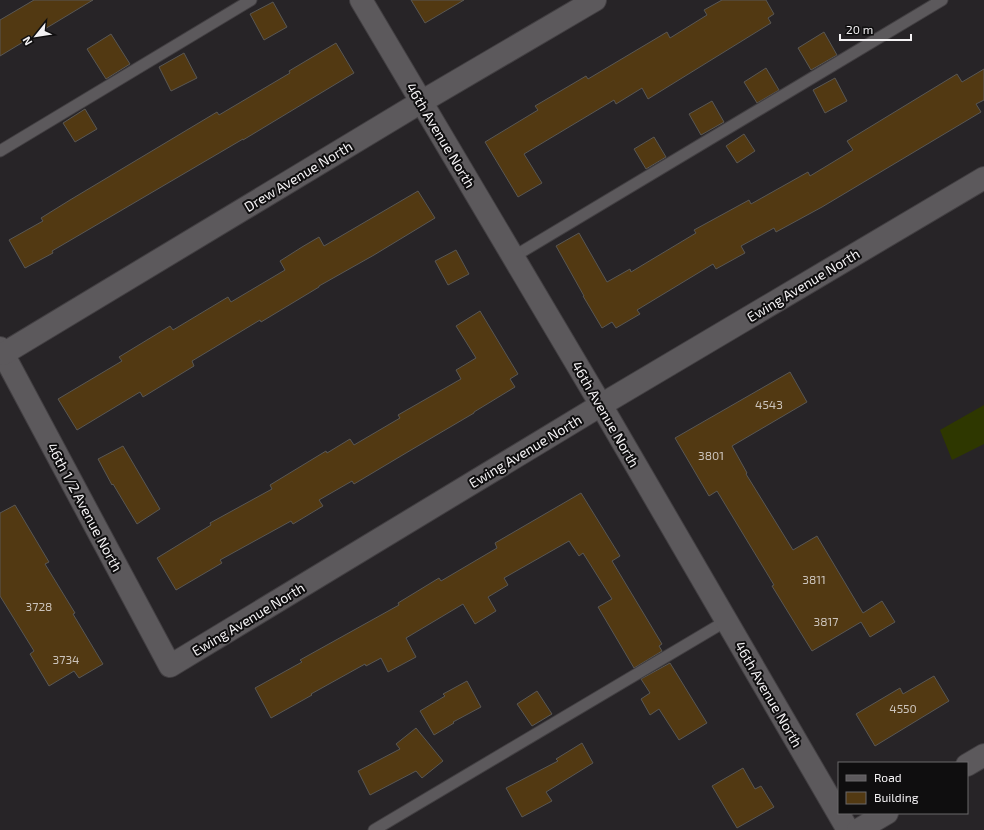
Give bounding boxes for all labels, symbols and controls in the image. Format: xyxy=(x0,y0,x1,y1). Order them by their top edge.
north arrow xyxy=(16,16,56,56)
scale bar xyxy=(840,16,911,42)
text: 20 m xyxy=(846,22,873,36)
text: N xyxy=(19,35,35,48)
street label: 46th Avenue North xyxy=(403,79,479,191)
street label: Drew Avenue North xyxy=(241,137,355,215)
street label: Ewing Avenue North xyxy=(744,245,862,325)
street label: 46th Avenue North xyxy=(569,358,643,470)
house number: 4543 xyxy=(755,397,783,411)
street label: Ewing Avenue North xyxy=(466,411,584,491)
street label: 46th 1/2 Avenue North xyxy=(44,440,126,574)
house number: 3801 xyxy=(698,448,724,462)
house number: 3811 xyxy=(802,572,826,586)
street label: Ewing Avenue North xyxy=(189,579,307,659)
house number: 3728 xyxy=(26,599,52,613)
house number: 3817 xyxy=(814,614,838,628)
street label: 46th Avenue North xyxy=(732,638,806,750)
house number: 3734 xyxy=(53,652,79,666)
house number: 4550 xyxy=(889,701,917,715)
legend xyxy=(838,762,968,814)
text: Road xyxy=(874,770,902,784)
text: Building xyxy=(874,790,919,804)

